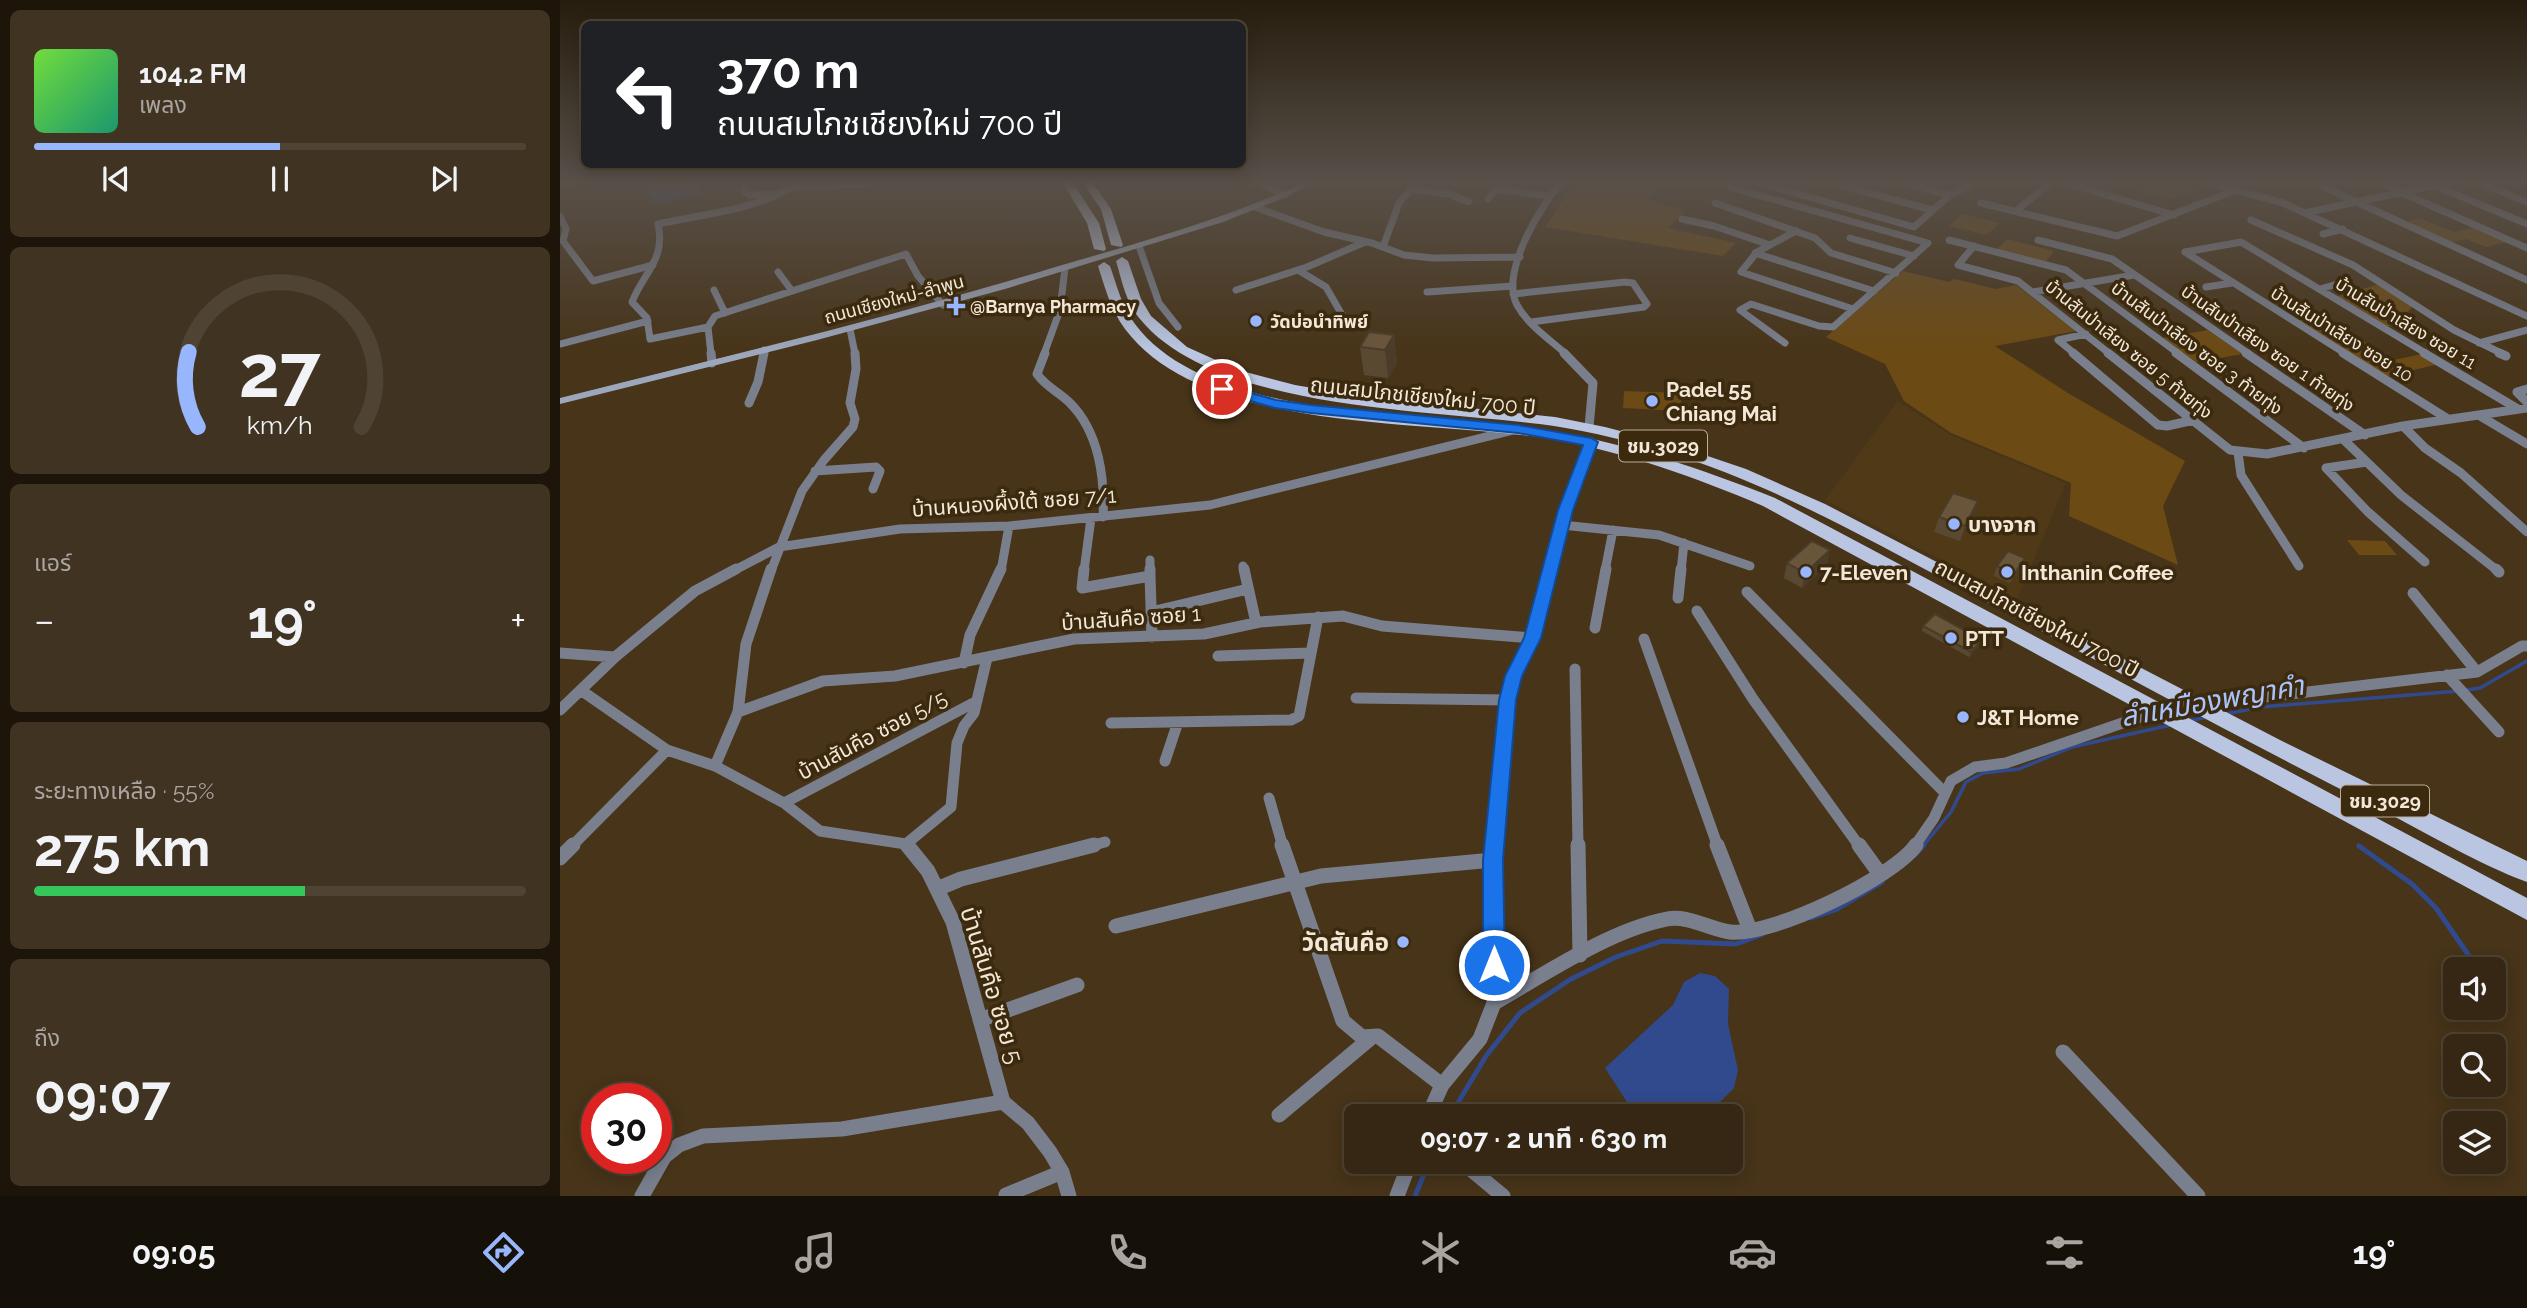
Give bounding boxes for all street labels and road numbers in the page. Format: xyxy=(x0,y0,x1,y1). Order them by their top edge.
street label: ถนนเชียงใหม่-ลำพูน xyxy=(822,270,967,330)
street label: บ้านสันป่าเลียง ซอย 11 xyxy=(2332,273,2480,373)
street label: บ้านสันป่าเลียง ซอย 5 ท้ายทุ่ง xyxy=(2041,275,2217,424)
street label: บ้านสันป่าเลียง ซอย 3 ท้ายทุ่ง xyxy=(2107,277,2287,420)
street label: บ้านสันป่าเลียง ซอย 1 ท้ายทุ่ง xyxy=(2177,280,2359,417)
street label: บ้านสันป่าเลียง ซอย 10 xyxy=(2267,282,2417,386)
street label: ถนนสมโภชเชียงใหม่ 700 ปี xyxy=(1309,372,1537,420)
road number: ชม.3029 xyxy=(1619,430,1707,462)
street label: บ้านหนองผึ้งใต้ ซอย 7/1 xyxy=(911,480,1117,522)
street label: ถนนสมโภชเชียงใหม่ 700 ปี xyxy=(1931,554,2143,682)
street label: บ้านสันคือ ซอย 1 xyxy=(1060,601,1202,635)
street label: บ้านสันคือ ซอย 5/5 xyxy=(793,685,951,785)
road number: ชม.3029 xyxy=(2341,786,2429,816)
street label: บ้านสันคือ ซอย 5 xyxy=(954,903,1030,1067)

